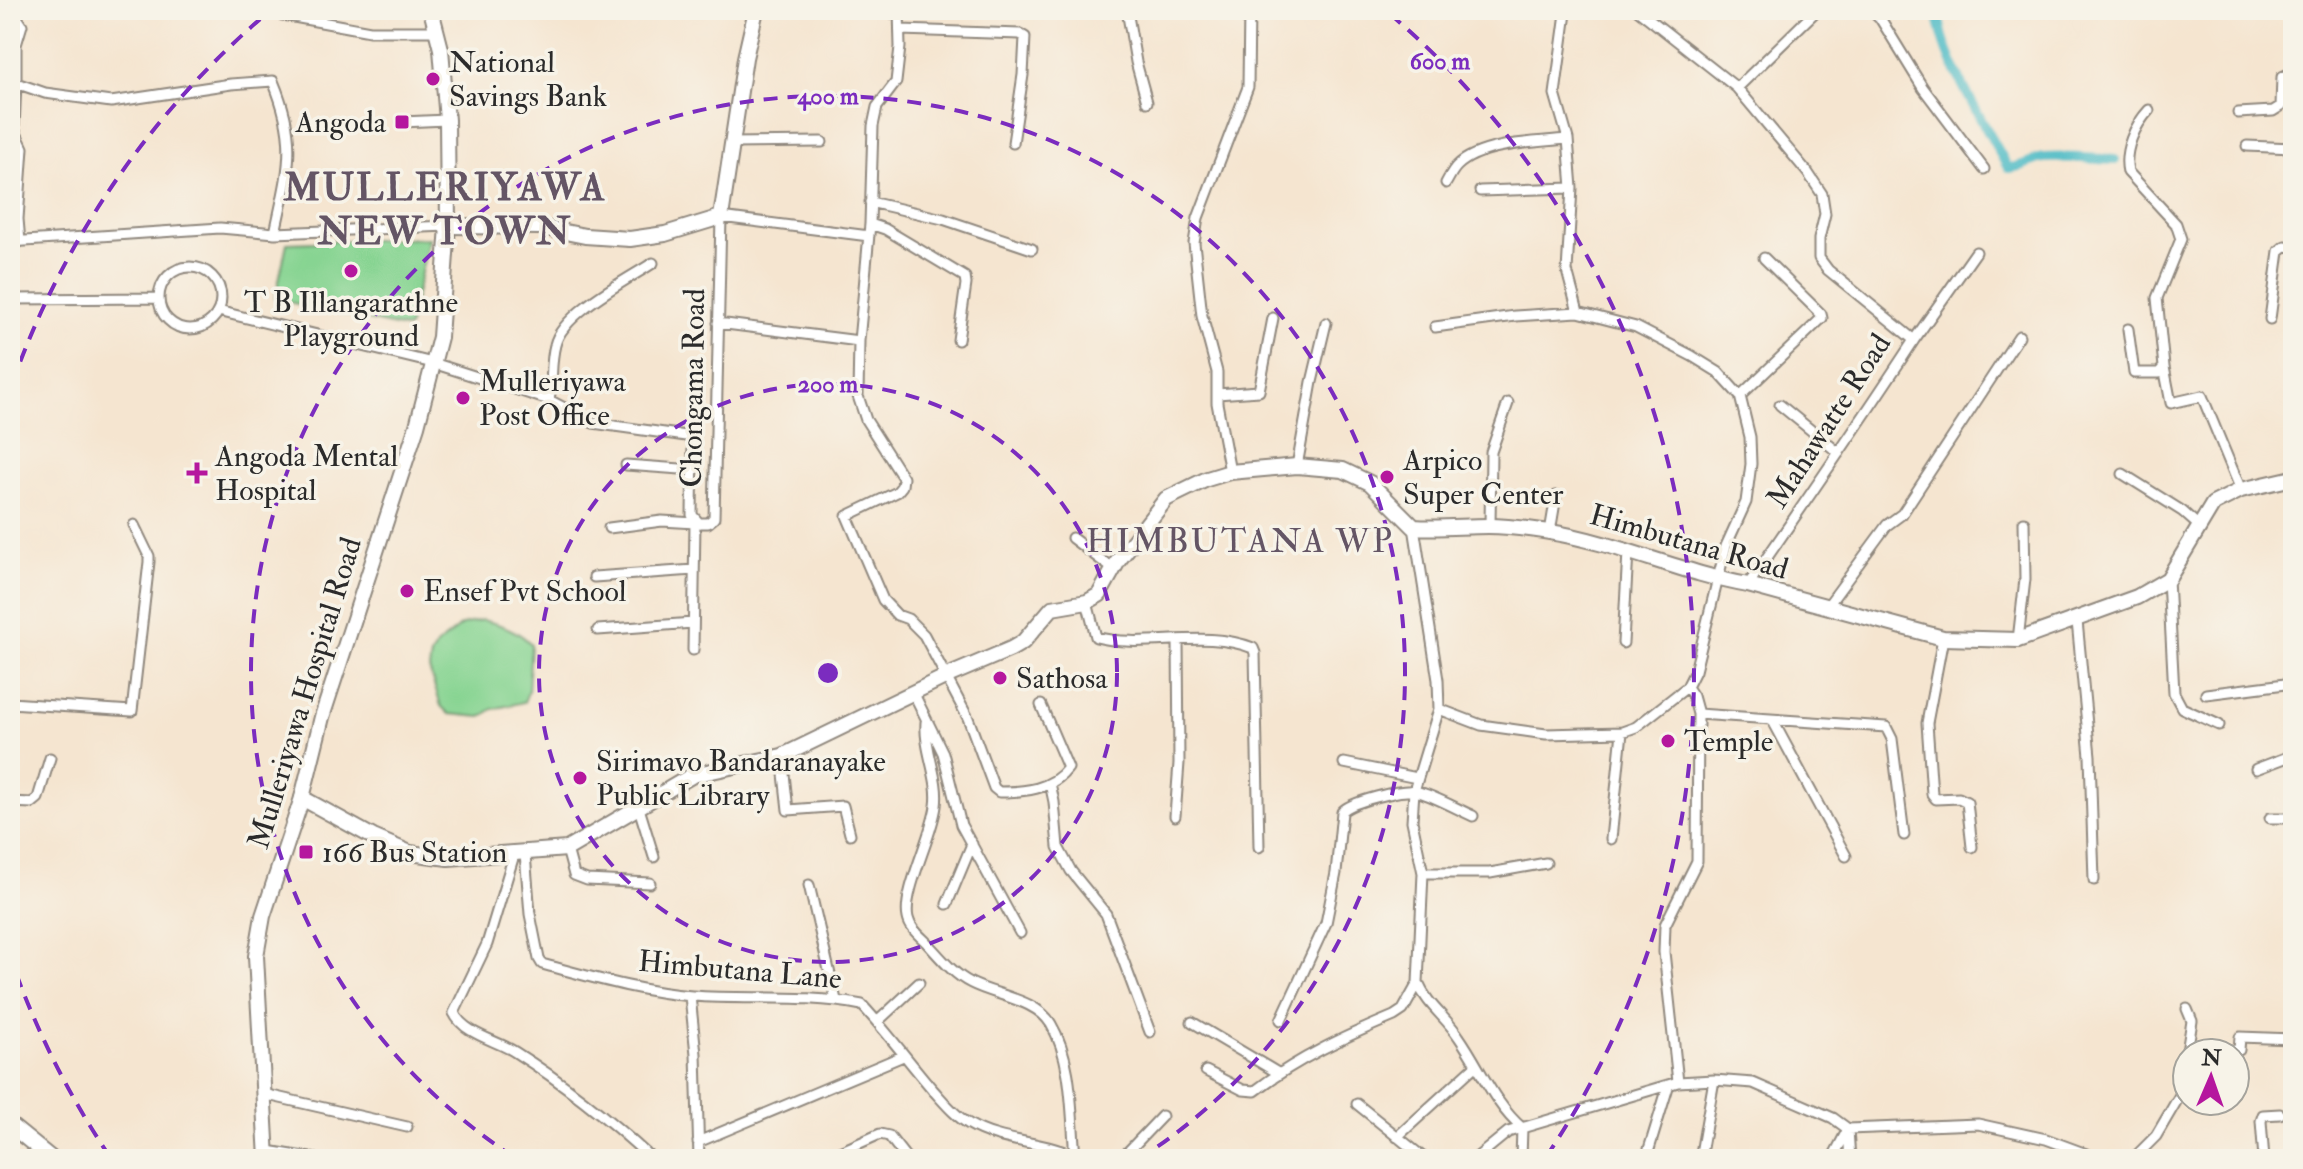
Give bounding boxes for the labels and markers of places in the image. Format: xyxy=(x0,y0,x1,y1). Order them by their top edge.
place label: National Savings Bank xyxy=(449,44,607,115)
marker: National Savings Bank xyxy=(424,70,442,88)
place label: Angoda xyxy=(294,104,387,141)
marker: Angoda xyxy=(393,113,411,131)
marker: T B Illangarathne Playground xyxy=(342,262,360,280)
place label: T B Illangarathne Playground xyxy=(244,284,458,355)
place label: Mulleriyawa Post Office xyxy=(479,363,626,434)
marker: Mulleriyawa Post Office xyxy=(454,389,472,407)
place label: Angoda Mental Hospital xyxy=(214,438,399,509)
place label: Arpico Super Center xyxy=(1402,442,1564,513)
marker: Angoda Mental Hospital xyxy=(186,462,208,484)
marker: Arpico Super Center xyxy=(1378,468,1396,486)
place label: Ensef Pvt School xyxy=(423,573,627,610)
marker: Ensef Pvt School xyxy=(398,582,416,600)
centre of rings xyxy=(814,659,842,687)
place label: Sathosa xyxy=(1016,660,1108,697)
marker: Sathosa xyxy=(991,669,1009,687)
place label: Temple xyxy=(1684,723,1773,760)
marker: Temple xyxy=(1659,732,1677,750)
place label: Sirimavo Bandaranayake Public Library xyxy=(596,743,886,814)
marker: Sirimavo Bandaranayake Public Library xyxy=(571,769,589,787)
place label: 166 Bus Station xyxy=(322,834,507,871)
marker: 166 Bus Station xyxy=(297,843,315,861)

